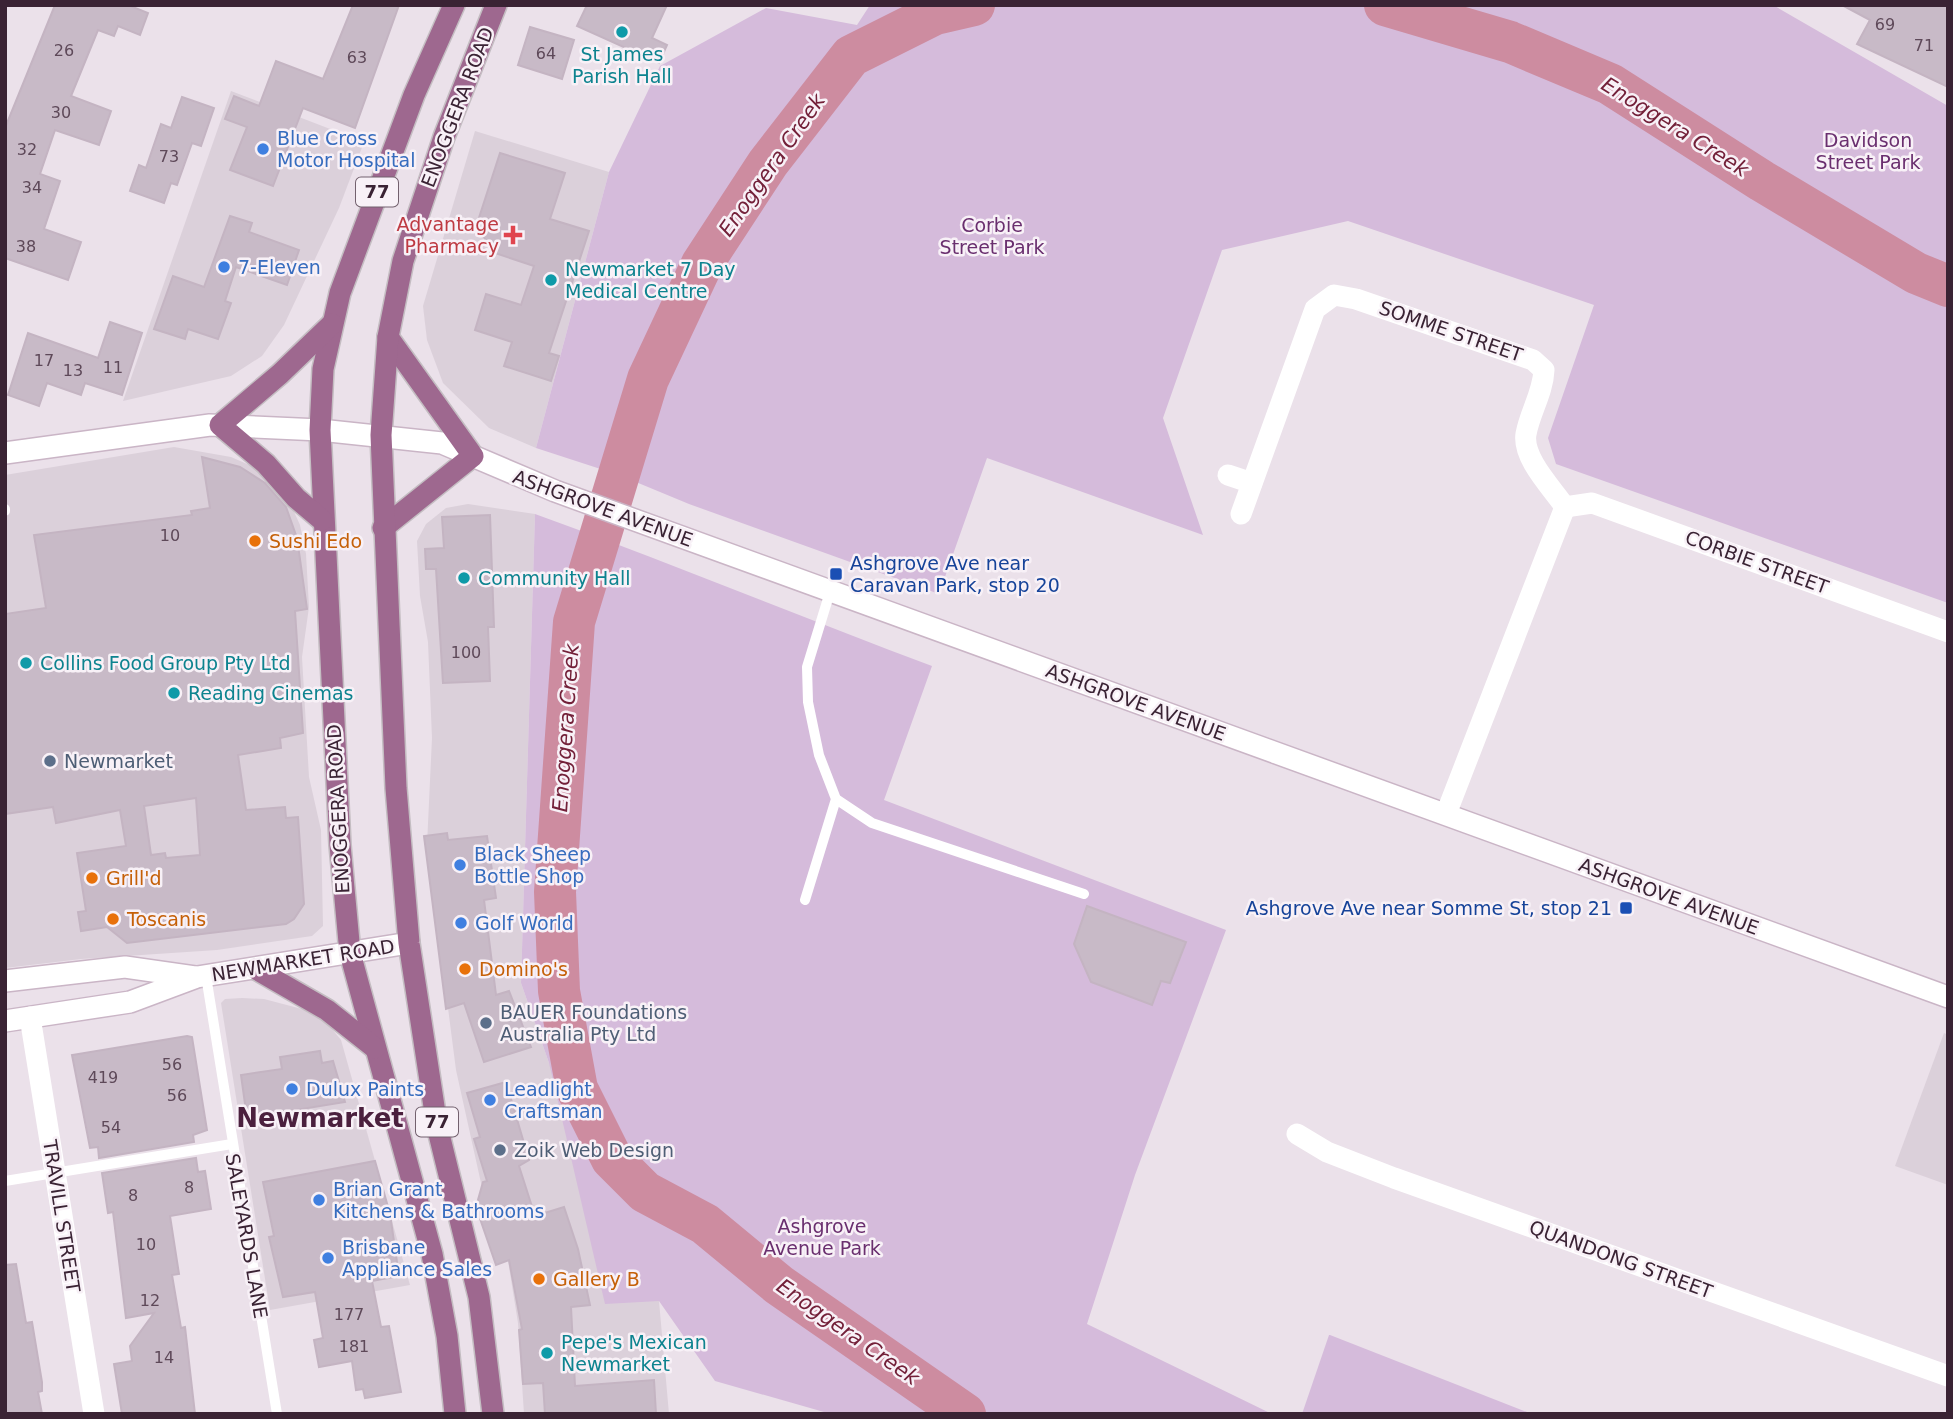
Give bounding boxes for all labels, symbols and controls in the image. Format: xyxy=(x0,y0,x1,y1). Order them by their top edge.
house number: 69 xyxy=(1875,15,1895,34)
street label: ENOGGERA ROAD xyxy=(416,24,498,190)
marker: St James Parish Hall xyxy=(614,24,630,40)
house number: 71 xyxy=(1914,36,1934,55)
house number: 26 xyxy=(54,41,74,60)
place label: St James Parish Hall xyxy=(572,43,672,87)
house number: 64 xyxy=(536,44,556,63)
house number: 63 xyxy=(347,48,367,67)
water label: Enoggera Creek xyxy=(1597,72,1754,182)
water label: Enoggera Creek xyxy=(714,88,831,241)
house number: 30 xyxy=(51,103,71,122)
place label: Blue Cross Motor Hospital xyxy=(277,127,415,171)
park label: Davidson Street Park xyxy=(1816,129,1920,173)
house number: 32 xyxy=(17,140,37,159)
marker: Blue Cross Motor Hospital xyxy=(255,141,271,157)
house number: 73 xyxy=(159,147,179,166)
road number: 77 xyxy=(356,177,398,206)
house number: 34 xyxy=(22,178,42,197)
place label: Advantage Pharmacy xyxy=(397,213,499,257)
park label: Corbie Street Park xyxy=(940,214,1044,258)
marker: Advantage Pharmacy xyxy=(505,227,521,243)
house number: 38 xyxy=(16,237,36,256)
place label: 7-Eleven xyxy=(238,256,321,278)
place label: Newmarket 7 Day Medical Centre xyxy=(565,258,736,302)
marker: 7-Eleven xyxy=(216,259,232,275)
marker: Newmarket 7 Day Medical Centre xyxy=(543,272,559,288)
street label: SOMME STREET xyxy=(1376,296,1526,366)
house number: 17 xyxy=(34,351,54,370)
house number: 11 xyxy=(103,358,123,377)
house number: 13 xyxy=(63,361,83,380)
street label: ASHGROVE AVENUE xyxy=(510,465,696,551)
house number: 10 xyxy=(160,526,180,545)
street label: CORBIE STREET xyxy=(1682,526,1832,598)
place label: Sushi Edo xyxy=(269,530,362,552)
marker: Sushi Edo xyxy=(247,533,263,549)
place label: Ashgrove Ave near Caravan Park, stop 20 xyxy=(850,552,1060,596)
marker: Ashgrove Ave near Caravan Park, stop 20 xyxy=(828,566,844,582)
place label: Community Hall xyxy=(478,567,631,589)
marker: Community Hall xyxy=(456,570,472,586)
water label: Enoggera Creek xyxy=(548,642,584,813)
house number: 100 xyxy=(451,643,481,662)
place label: Collins Food Group Pty Ltd xyxy=(40,652,290,674)
marker: Collins Food Group Pty Ltd xyxy=(18,655,34,671)
street label: ASHGROVE AVENUE xyxy=(1043,659,1229,745)
place label: Reading Cinemas xyxy=(188,682,354,704)
marker: Reading Cinemas xyxy=(166,685,182,701)
street label: ENOGGERA ROAD xyxy=(323,724,353,894)
place label: Newmarket xyxy=(64,750,173,772)
marker: Newmarket xyxy=(42,753,58,769)
place label: Black Sheep Bottle Shop xyxy=(474,843,591,887)
street label: ASHGROVE AVENUE xyxy=(1576,853,1762,939)
marker: Black Sheep Bottle Shop xyxy=(452,857,468,873)
place label: Grill'd xyxy=(106,867,162,889)
marker: Grill'd xyxy=(84,870,100,886)
place label: Ashgrove Ave near Somme St, stop 21 xyxy=(1246,897,1612,919)
marker: Ashgrove Ave near Somme St, stop 21 xyxy=(1618,900,1634,916)
place label: Toscanis xyxy=(126,908,206,930)
marker: Toscanis xyxy=(105,911,121,927)
place label: Golf World xyxy=(475,912,574,934)
marker: Golf World xyxy=(453,915,469,931)
street label: NEWMARKET ROAD xyxy=(210,935,396,985)
place label: Domino's xyxy=(479,958,568,980)
marker: Domino's xyxy=(457,961,473,977)
place label: BAUER Foundations Australia Pty Ltd xyxy=(500,1001,687,1045)
marker: BAUER Foundations Australia Pty Ltd xyxy=(478,1015,494,1031)
house number: 56 xyxy=(162,1055,182,1074)
house number: 419 xyxy=(88,1068,118,1087)
place label: Dulux Paints xyxy=(306,1078,424,1100)
place label: Leadlight Craftsman xyxy=(504,1078,603,1122)
marker: Dulux Paints xyxy=(284,1081,300,1097)
house number: 56 xyxy=(167,1086,187,1105)
marker: Leadlight Craftsman xyxy=(482,1092,498,1108)
district label: Newmarket xyxy=(236,1103,404,1133)
road number: 77 xyxy=(416,1107,458,1136)
house number: 54 xyxy=(101,1118,121,1137)
street label: TRAVILL STREET xyxy=(39,1137,85,1294)
place label: Zoik Web Design xyxy=(514,1139,674,1161)
marker: Zoik Web Design xyxy=(492,1142,508,1158)
street label: SALEYARDS LANE xyxy=(222,1152,272,1320)
house number: 8 xyxy=(184,1178,194,1197)
place label: Brian Grant Kitchens & Bathrooms xyxy=(333,1178,544,1222)
house number: 8 xyxy=(128,1186,138,1205)
marker: Brian Grant Kitchens & Bathrooms xyxy=(311,1192,327,1208)
park label: Ashgrove Avenue Park xyxy=(763,1215,881,1259)
street label: QUANDONG STREET xyxy=(1526,1216,1716,1302)
house number: 10 xyxy=(136,1235,156,1254)
place label: Brisbane Appliance Sales xyxy=(342,1236,492,1280)
marker: Brisbane Appliance Sales xyxy=(320,1250,336,1266)
place label: Gallery B xyxy=(553,1268,640,1290)
marker: Gallery B xyxy=(531,1271,547,1287)
water label: Enoggera Creek xyxy=(772,1274,925,1391)
house number: 12 xyxy=(140,1291,160,1310)
house number: 177 xyxy=(334,1305,364,1324)
place label: Pepe's Mexican Newmarket xyxy=(561,1331,707,1375)
house number: 181 xyxy=(339,1337,369,1356)
marker: Pepe's Mexican Newmarket xyxy=(539,1345,555,1361)
house number: 14 xyxy=(154,1348,174,1367)

